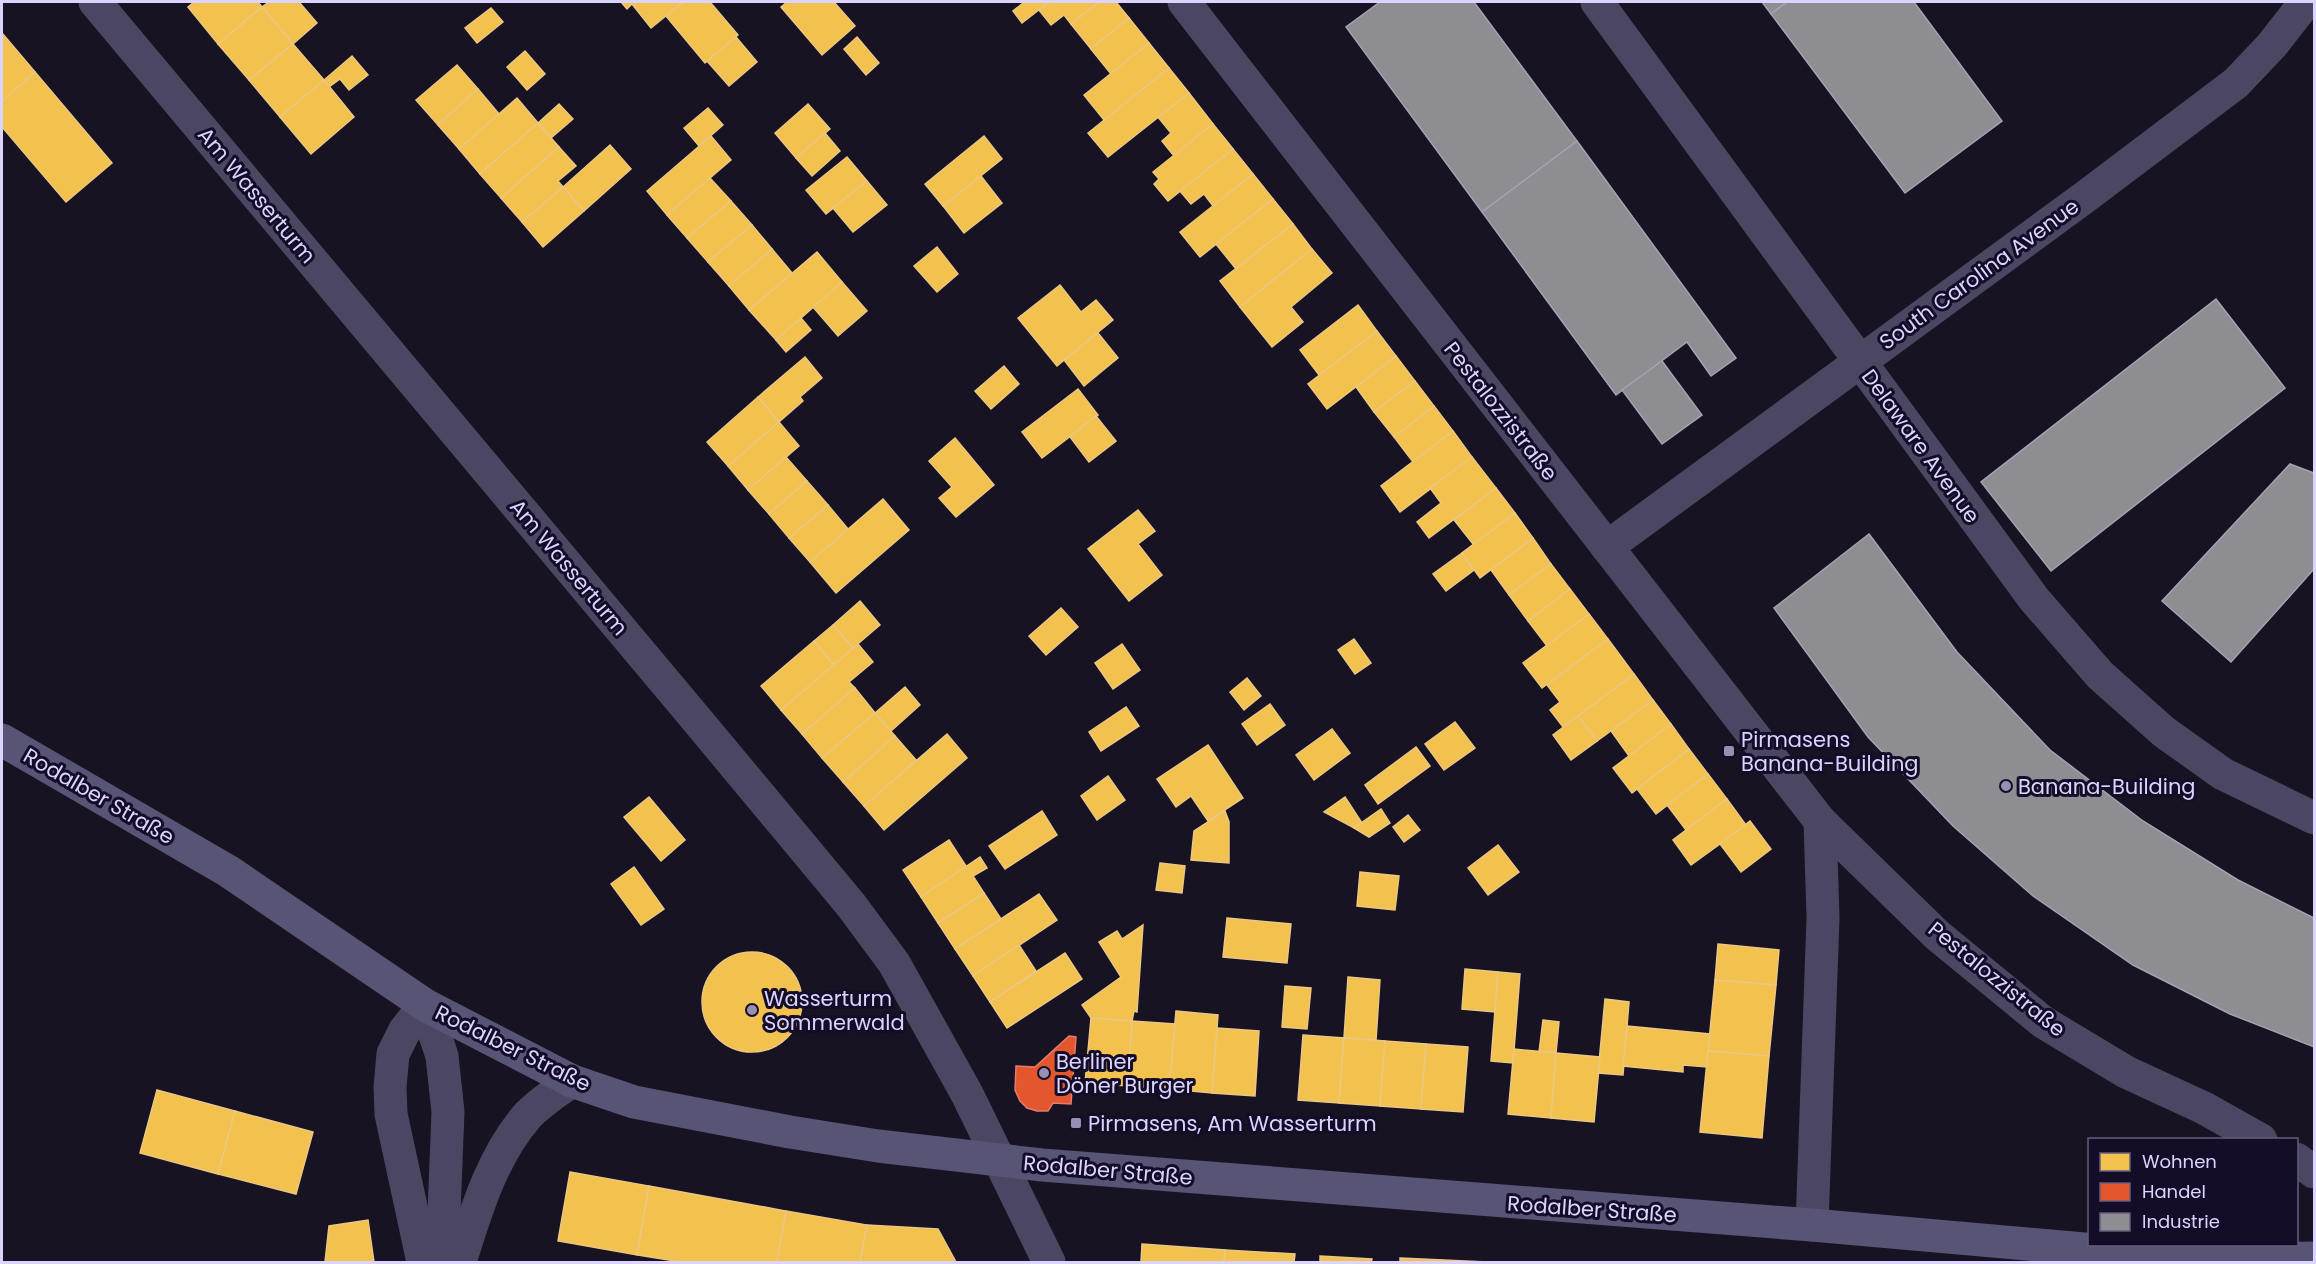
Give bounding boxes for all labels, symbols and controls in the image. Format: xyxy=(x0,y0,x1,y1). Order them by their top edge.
street label: Am Wasserturm xyxy=(191,121,323,269)
street label: South Carolina Avenue xyxy=(1873,192,2085,356)
street label: Pestalozzistraße xyxy=(1438,336,1564,486)
street label: Delaware Avenue xyxy=(1855,363,1987,529)
street label: Am Wasserturm xyxy=(503,493,635,641)
place label: Pirmasens Banana-Building xyxy=(1741,725,1919,778)
street label: Rodalber Straße xyxy=(18,741,180,851)
marker: Pirmasens Banana-Building xyxy=(1722,744,1736,758)
place label: Banana-Building xyxy=(2018,772,2196,801)
marker: Banana-Building xyxy=(1999,779,2013,793)
street label: Pestalozzistraße xyxy=(1922,915,2072,1043)
place label: Wasserturm Sommerwald xyxy=(764,984,905,1037)
street label: Rodalber Straße xyxy=(430,998,596,1098)
marker: Wasserturm Sommerwald xyxy=(745,1003,759,1017)
place label: Berliner Döner Burger xyxy=(1056,1047,1194,1100)
marker: Berliner Döner Burger xyxy=(1037,1066,1051,1080)
place label: Pirmasens, Am Wasserturm xyxy=(1088,1109,1377,1138)
marker: Pirmasens, Am Wasserturm xyxy=(1069,1116,1083,1130)
legend xyxy=(2088,1138,2298,1246)
street label: Rodalber Straße xyxy=(1022,1148,1194,1192)
text: Wohnen xyxy=(2142,1149,2217,1174)
text: Handel xyxy=(2142,1179,2206,1204)
street label: Rodalber Straße xyxy=(1506,1189,1678,1229)
text: Industrie xyxy=(2142,1209,2220,1234)

